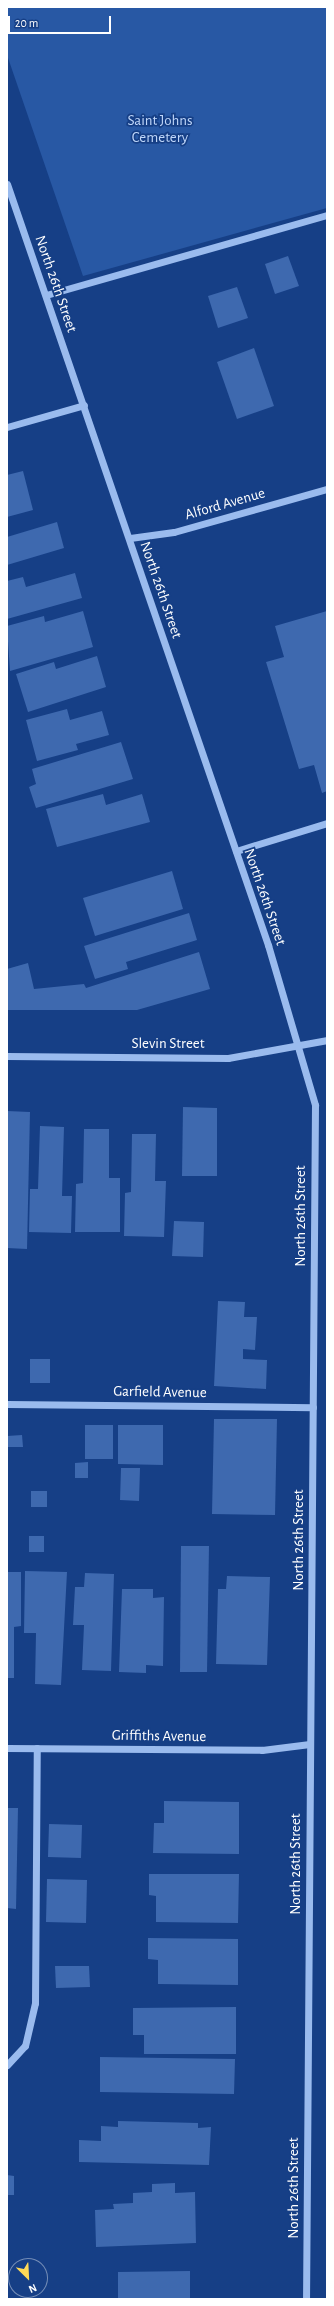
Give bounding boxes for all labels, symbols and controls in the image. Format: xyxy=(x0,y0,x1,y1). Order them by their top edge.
scale bar xyxy=(10,8,113,34)
text: 20 m xyxy=(15,17,38,29)
park label: Saint Johns Cemetery xyxy=(128,111,192,146)
street label: North 26th Street xyxy=(31,233,81,335)
street label: Alford Avenue xyxy=(183,484,267,524)
street label: North 26th Street xyxy=(136,539,186,641)
street label: North 26th Street xyxy=(240,846,290,948)
street label: Slevin Street xyxy=(131,1035,205,1053)
street label: North 26th Street xyxy=(292,1165,310,1267)
street label: Garfield Avenue xyxy=(113,1382,207,1402)
street label: North 26th Street xyxy=(290,1489,308,1591)
street label: Griffiths Avenue xyxy=(112,1726,206,1746)
street label: North 26th Street xyxy=(287,1813,305,1915)
street label: North 26th Street xyxy=(285,2137,303,2239)
north arrow xyxy=(8,2258,48,2298)
text: N xyxy=(27,2282,38,2295)

